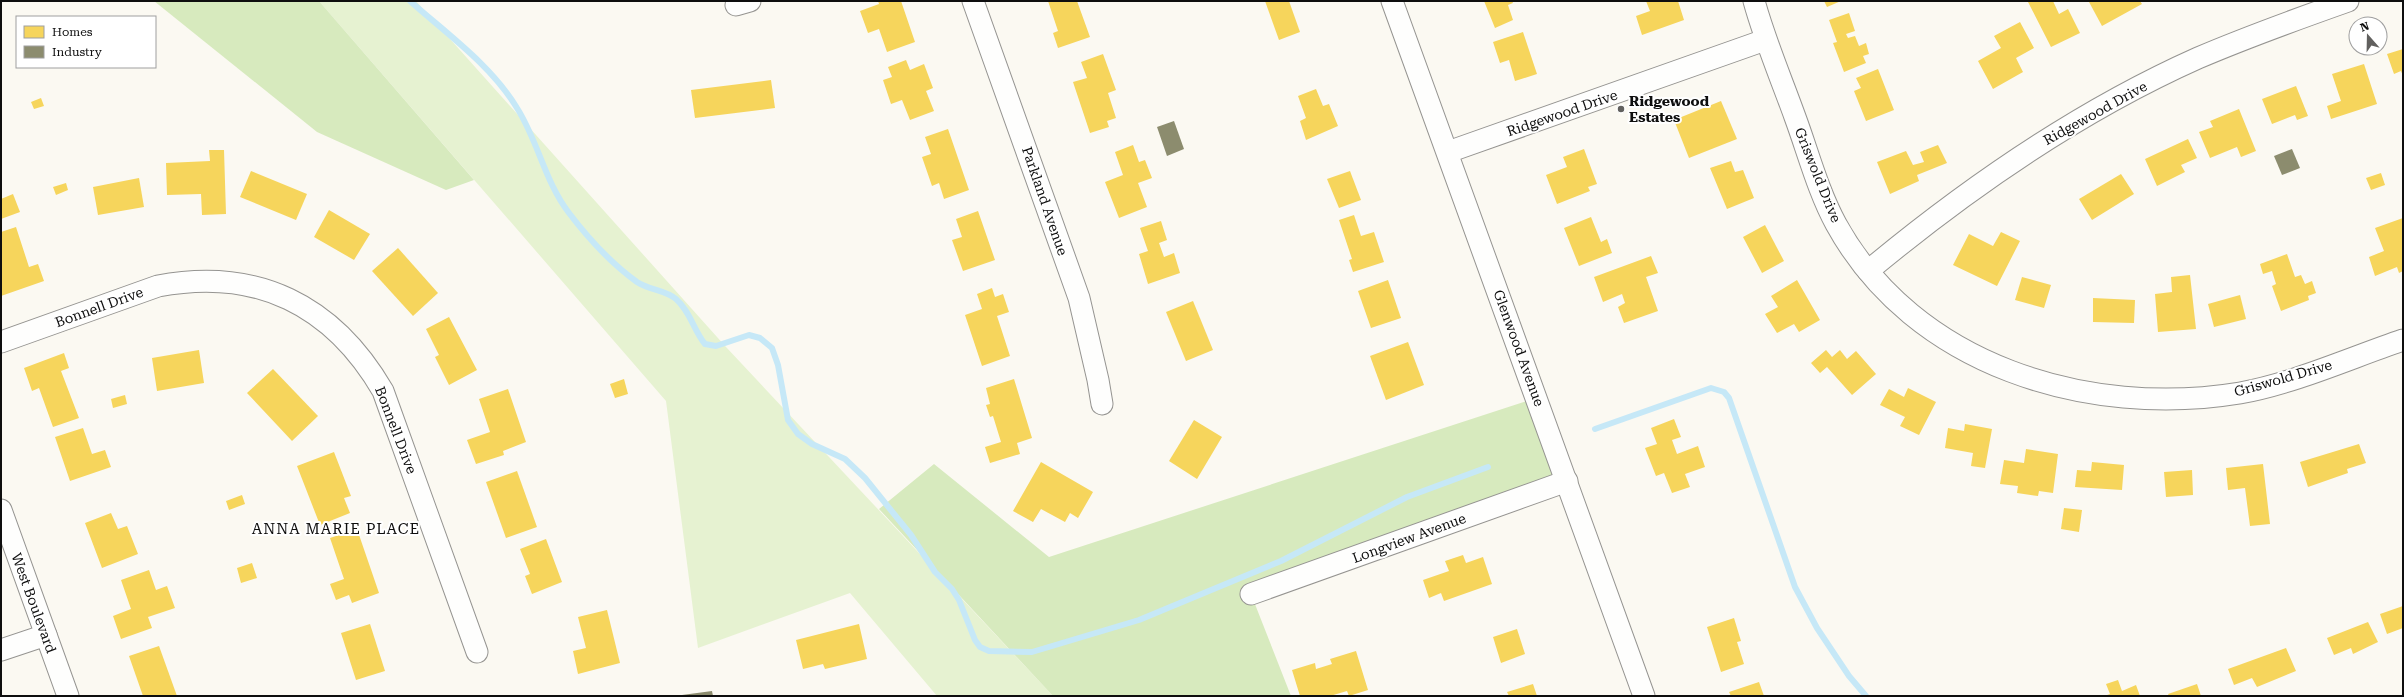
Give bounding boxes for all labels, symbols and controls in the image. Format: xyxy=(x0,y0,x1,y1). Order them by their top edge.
legend xyxy=(16,16,156,68)
north arrow xyxy=(2348,16,2388,56)
text: N xyxy=(2359,19,2371,35)
text: Homes xyxy=(52,25,93,39)
text: Industry xyxy=(52,45,103,59)
street label: Ridgewood Drive xyxy=(2040,78,2150,148)
street label: Ridgewood Drive xyxy=(1505,86,1620,139)
place label: Ridgewood Estates xyxy=(1629,93,1710,125)
marker: Ridgewood Estates xyxy=(1616,104,1626,114)
street label: Griswold Drive xyxy=(1792,125,1844,225)
street label: Parkland Avenue xyxy=(1019,144,1071,258)
street label: Bonnell Drive xyxy=(53,284,145,330)
street label: Glenwood Avenue xyxy=(1490,288,1548,409)
street label: Griswold Drive xyxy=(2232,356,2334,400)
street label: Bonnell Drive xyxy=(372,384,420,476)
street label: Longview Avenue xyxy=(1350,510,1468,566)
district label: ANNA MARIE PLACE xyxy=(252,520,420,538)
street label: West Boulevard xyxy=(8,551,60,655)

